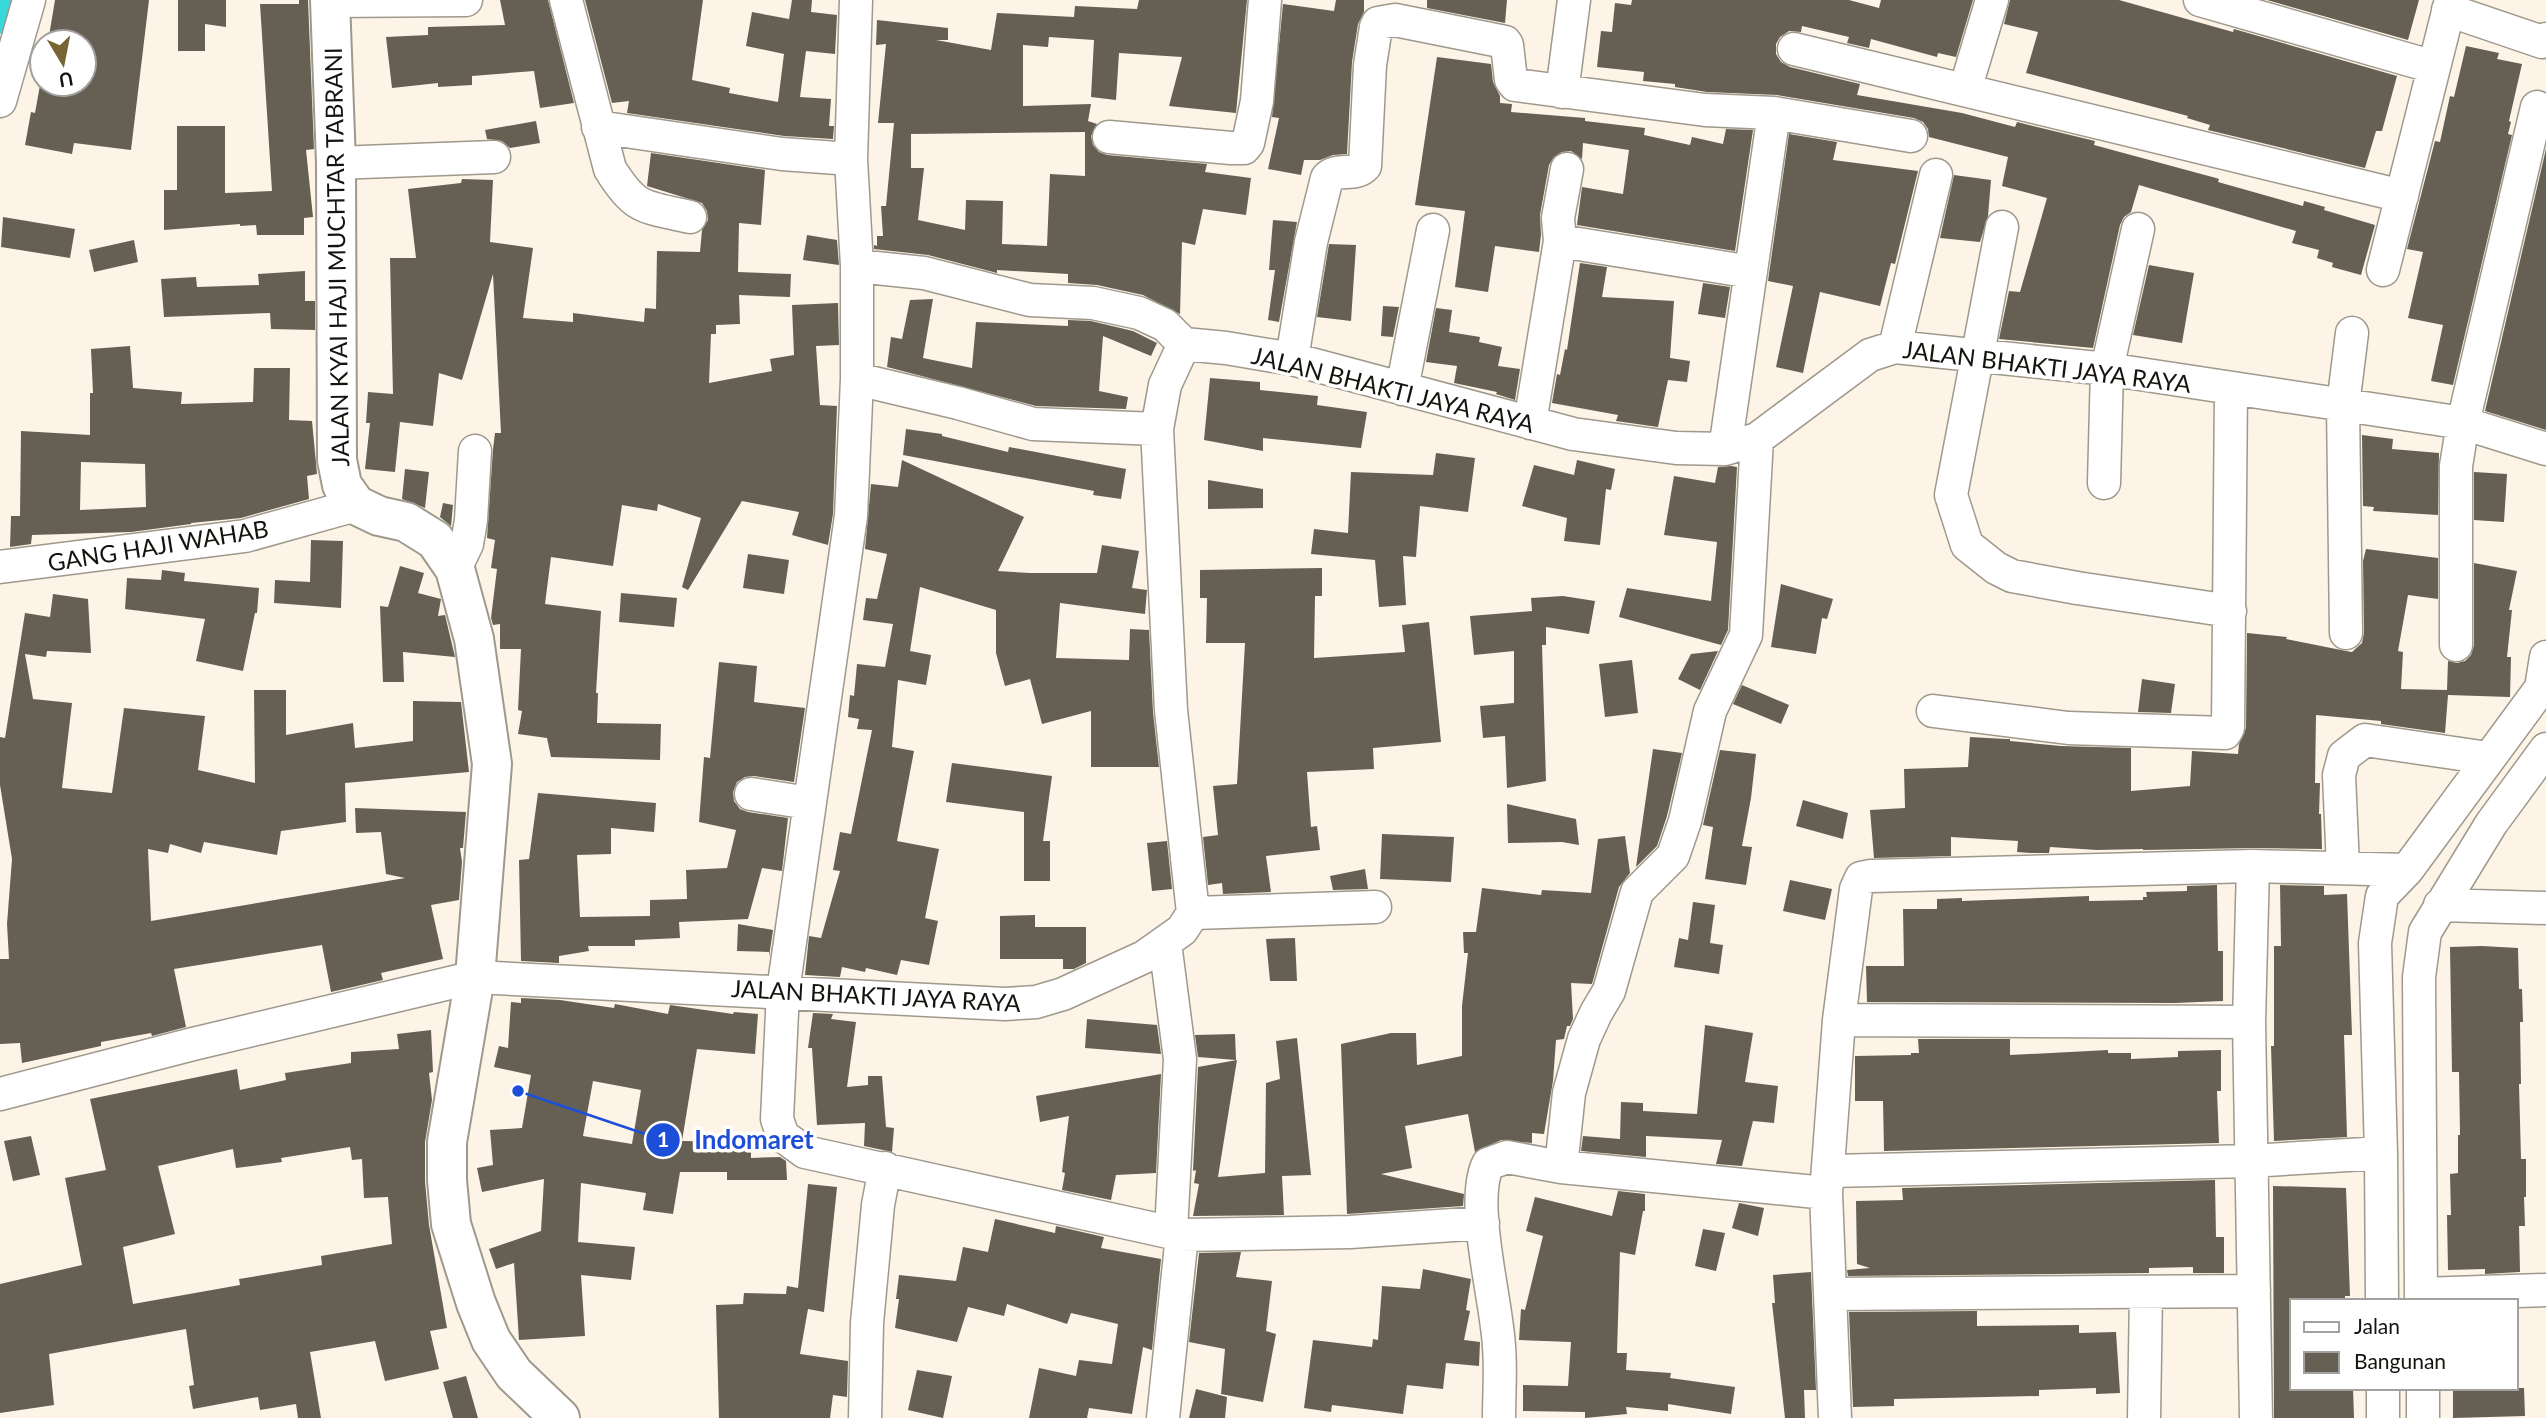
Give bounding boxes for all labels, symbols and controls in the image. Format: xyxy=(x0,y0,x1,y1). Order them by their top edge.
north arrow xyxy=(28,28,98,98)
street label: JALAN KYAI HAJI MUCHTAR TABRANI xyxy=(318,47,354,467)
text: U xyxy=(57,68,75,93)
street label: JALAN BHAKTI JAYA RAYA xyxy=(1901,334,2193,398)
street label: JALAN BHAKTI JAYA RAYA xyxy=(1249,340,1538,438)
street label: GANG HAJI WAHAB xyxy=(46,513,270,577)
street label: JALAN BHAKTI JAYA RAYA xyxy=(730,973,1022,1017)
callout: Indomaret xyxy=(645,1116,828,1163)
text: Indomaret xyxy=(694,1123,814,1155)
text: 1 xyxy=(657,1126,669,1151)
legend xyxy=(2290,1299,2518,1390)
text: Jalan xyxy=(2354,1313,2400,1338)
text: Bangunan xyxy=(2354,1348,2446,1373)

